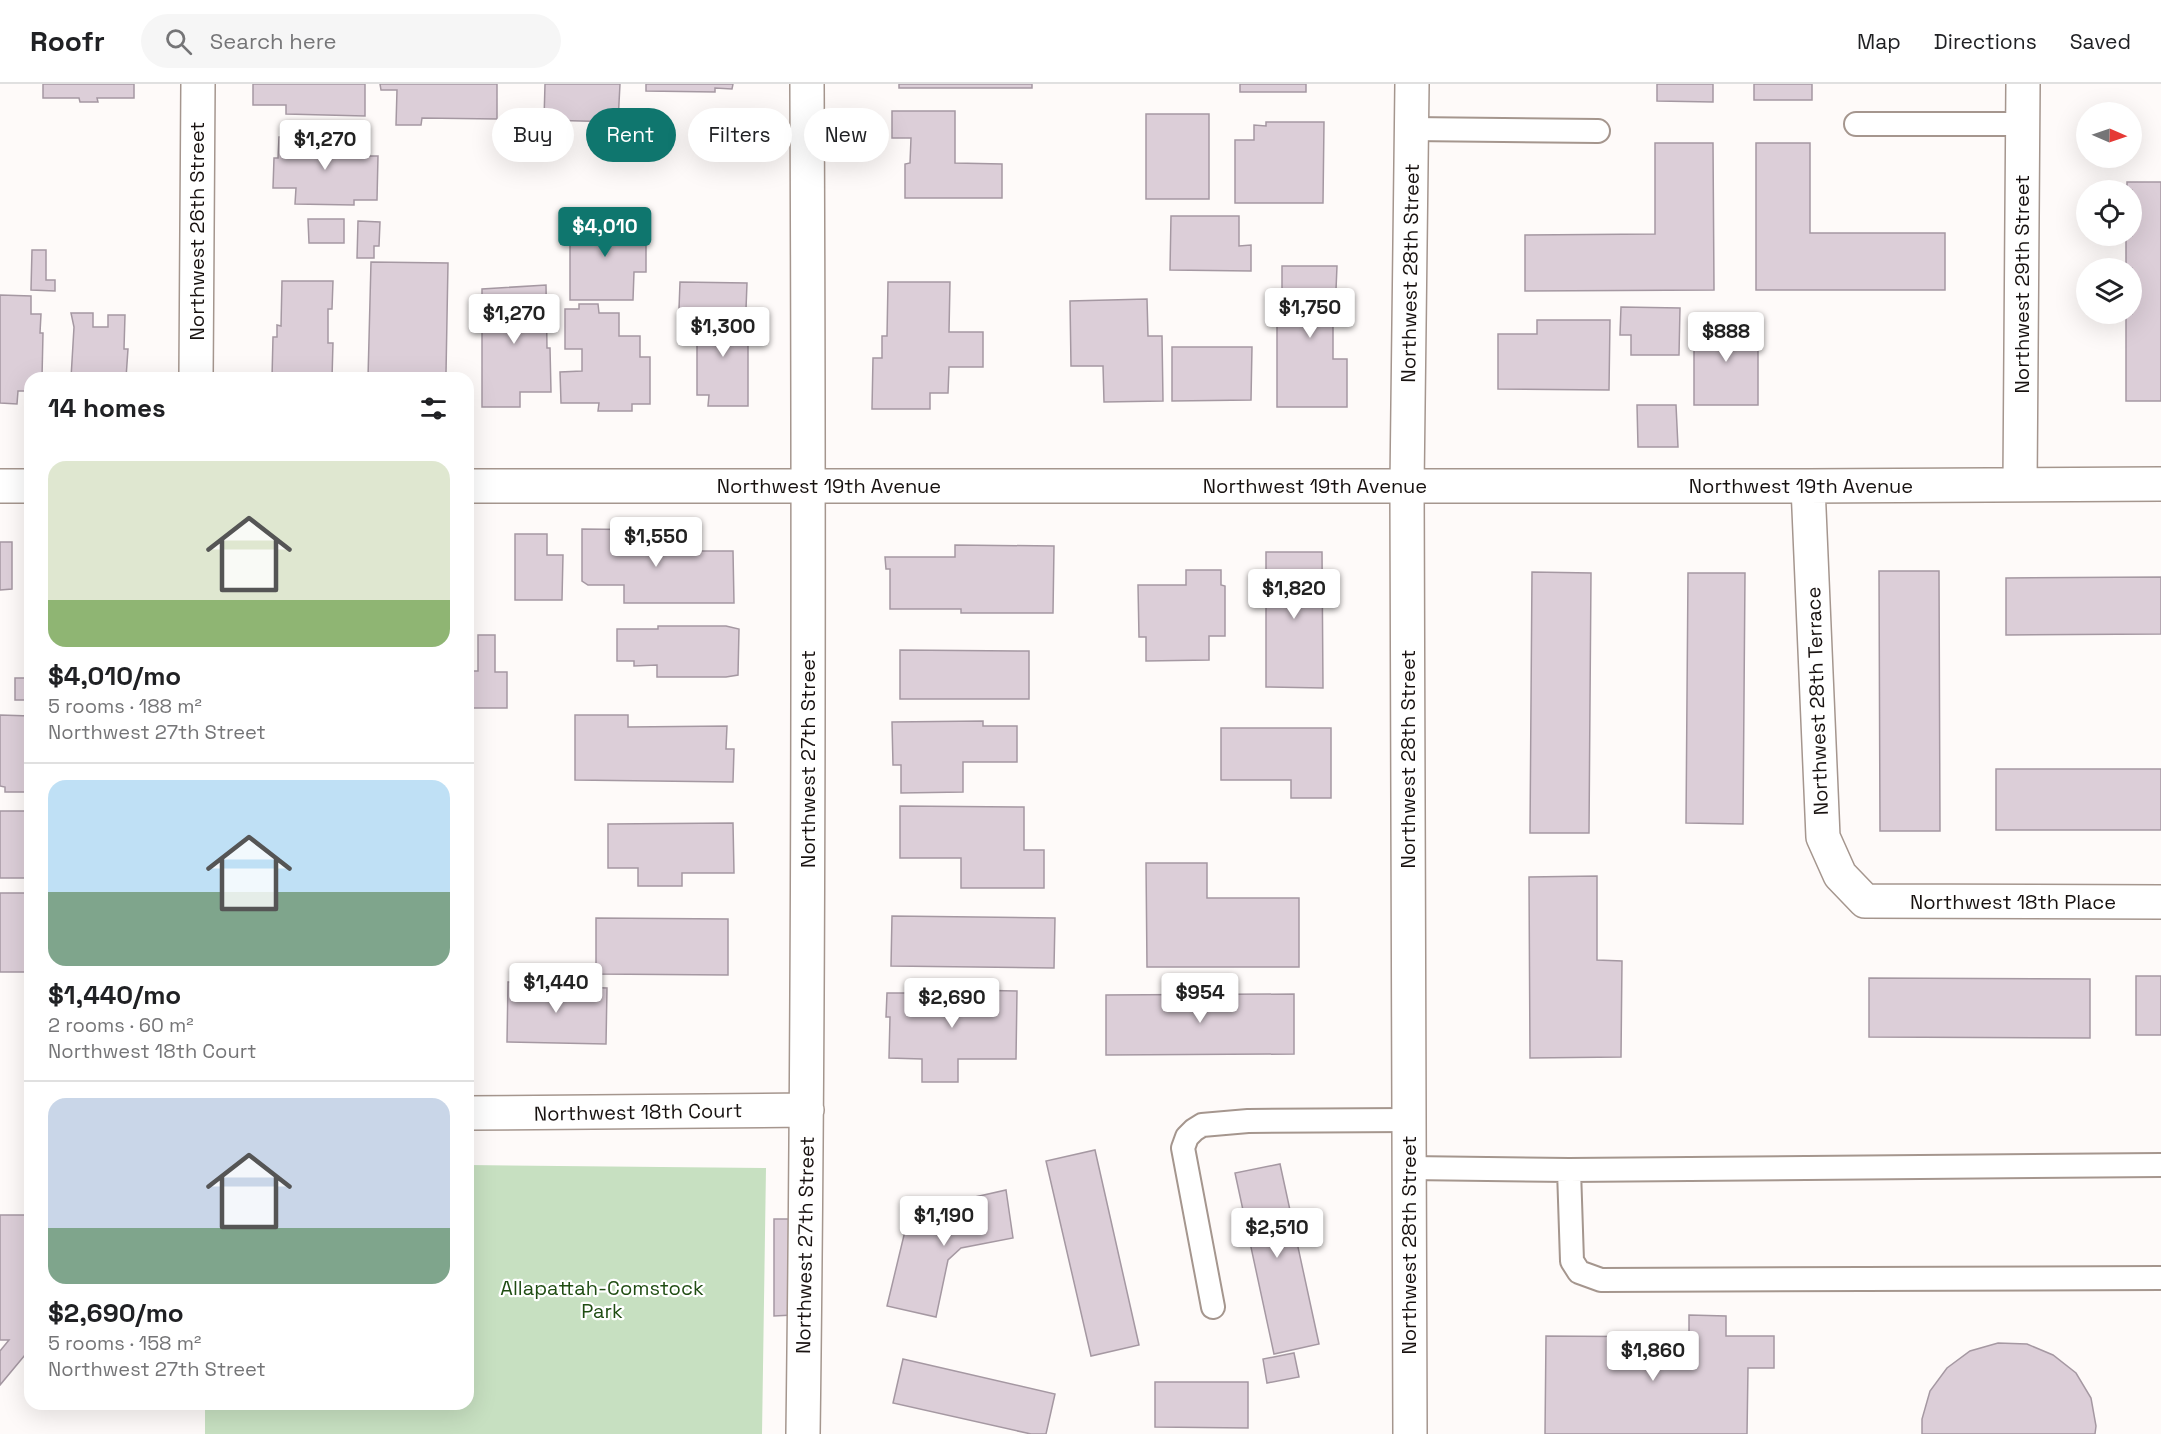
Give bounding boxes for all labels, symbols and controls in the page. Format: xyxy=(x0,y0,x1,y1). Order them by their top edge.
search box xyxy=(141,14,561,68)
text: Roofr xyxy=(30,23,105,59)
icon: search xyxy=(162,25,195,58)
text: Search here xyxy=(210,27,337,55)
text: Map xyxy=(1857,28,1901,55)
text: Directions xyxy=(1934,28,2037,55)
text: Saved xyxy=(2070,28,2131,55)
north arrow xyxy=(2076,102,2142,168)
map controls xyxy=(2076,102,2142,324)
chip: Buy xyxy=(492,108,574,162)
chip: Rent xyxy=(586,108,676,162)
chip: Filters xyxy=(688,108,792,162)
chip: New xyxy=(804,108,889,162)
pin: $1,270 xyxy=(276,120,374,171)
street label: Northwest 26th Street xyxy=(184,122,210,340)
text: $1,270 xyxy=(294,126,356,152)
street label: Northwest 28th Street xyxy=(1395,163,1425,383)
street label: Northwest 29th Street xyxy=(2009,175,2035,393)
button: locate xyxy=(2076,180,2142,246)
pin: $4,010 xyxy=(556,207,654,258)
text: $4,010 xyxy=(572,213,638,239)
button: layers xyxy=(2076,258,2142,324)
pin: $1,750 xyxy=(1261,288,1359,339)
pin: $1,270 xyxy=(465,294,563,345)
text: $1,750 xyxy=(1279,294,1341,320)
text: $1,270 xyxy=(483,300,545,326)
pin: $1,300 xyxy=(674,307,772,358)
pin: $888 xyxy=(1690,312,1762,363)
text: $1,300 xyxy=(690,313,756,339)
text: $888 xyxy=(1702,318,1750,344)
text: 14 homes xyxy=(48,391,166,425)
icon: filters xyxy=(417,392,450,425)
street label: Northwest 19th Avenue xyxy=(717,473,941,499)
street label: Northwest 19th Avenue xyxy=(1203,473,1427,499)
street label: Northwest 19th Avenue xyxy=(1689,473,1913,499)
icon: home xyxy=(195,500,303,608)
pin: $1,550 xyxy=(607,517,705,568)
text: $1,550 xyxy=(624,523,688,549)
pin: $1,820 xyxy=(1245,569,1343,620)
text: $1,820 xyxy=(1262,575,1326,601)
street label: Northwest 28th Terrace xyxy=(1800,586,1834,816)
street label: Northwest 28th Street xyxy=(1395,649,1421,869)
street label: Northwest 27th Street xyxy=(795,650,821,868)
text: $4,010/mo xyxy=(48,659,181,693)
text: 5 rooms · 188 m² xyxy=(48,693,202,719)
text: Northwest 27th Street xyxy=(48,719,266,745)
icon: home xyxy=(195,819,303,927)
street label: Northwest 18th Place xyxy=(1910,889,2116,915)
pin: $1,440 xyxy=(507,963,605,1014)
text: $1,440 xyxy=(523,969,589,995)
pin: $954 xyxy=(1164,973,1236,1024)
text: $1,440/mo xyxy=(48,978,181,1012)
pin: $2,690 xyxy=(903,978,1001,1029)
text: $954 xyxy=(1175,979,1225,1005)
text: $2,690 xyxy=(918,984,986,1010)
text: 2 rooms · 60 m² xyxy=(48,1012,194,1038)
text: Northwest 18th Court xyxy=(48,1038,256,1064)
street label: Northwest 18th Court xyxy=(534,1097,742,1127)
street label: Northwest 28th Street xyxy=(1396,1135,1422,1355)
street label: Northwest 27th Street xyxy=(790,1136,820,1354)
icon: home xyxy=(195,1137,303,1245)
pin: $1,190 xyxy=(895,1196,993,1247)
text: $1,190 xyxy=(914,1202,974,1228)
pin: $2,510 xyxy=(1228,1208,1326,1259)
text: $2,510 xyxy=(1245,1214,1309,1240)
park label: Allapattah-Comstock Park xyxy=(500,1275,704,1324)
text: $2,690/mo xyxy=(48,1296,184,1330)
text: 5 rooms · 158 m² xyxy=(48,1330,201,1356)
pin: $1,860 xyxy=(1604,1331,1702,1382)
text: $1,860 xyxy=(1621,1337,1685,1363)
text: Northwest 27th Street xyxy=(48,1356,266,1382)

